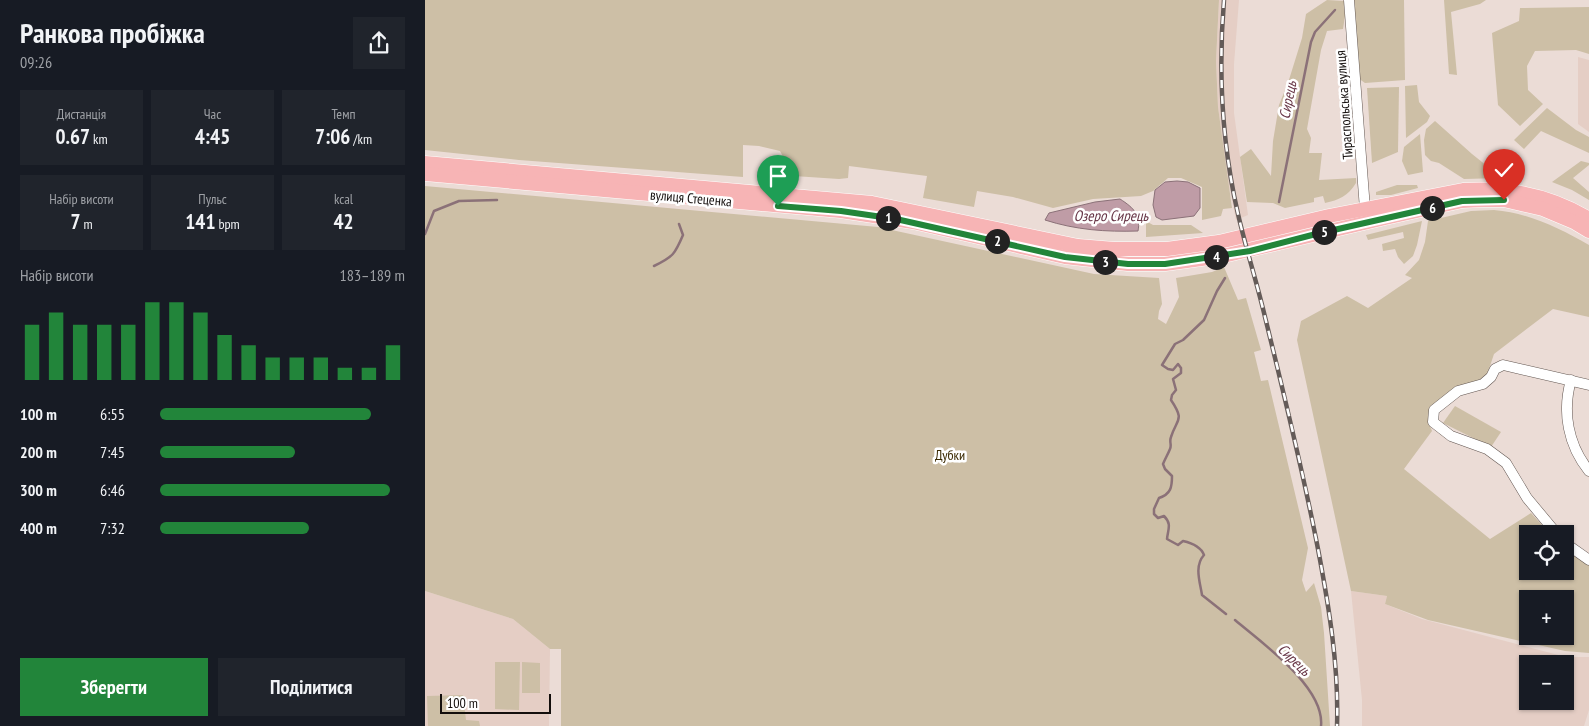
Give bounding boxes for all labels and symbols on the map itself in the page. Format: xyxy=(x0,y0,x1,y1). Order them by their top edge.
street label: Тираспольська вулиця xyxy=(1331,50,1357,160)
water label: Сирець xyxy=(1275,78,1301,121)
pin xyxy=(1483,149,1525,200)
pin xyxy=(757,155,799,206)
street label: вулиця Стеценка xyxy=(649,185,733,211)
pin: 6 xyxy=(1419,196,1445,220)
pin: 1 xyxy=(875,206,901,230)
water label: Озеро Сирець xyxy=(1074,206,1150,225)
pin: 5 xyxy=(1311,220,1337,244)
pin: 2 xyxy=(985,228,1009,254)
pin: 4 xyxy=(1203,244,1229,270)
pin: 3 xyxy=(1093,250,1117,274)
park label: Дубки xyxy=(935,446,965,464)
water label: Сирець xyxy=(1274,639,1316,681)
scale bar xyxy=(440,691,551,714)

